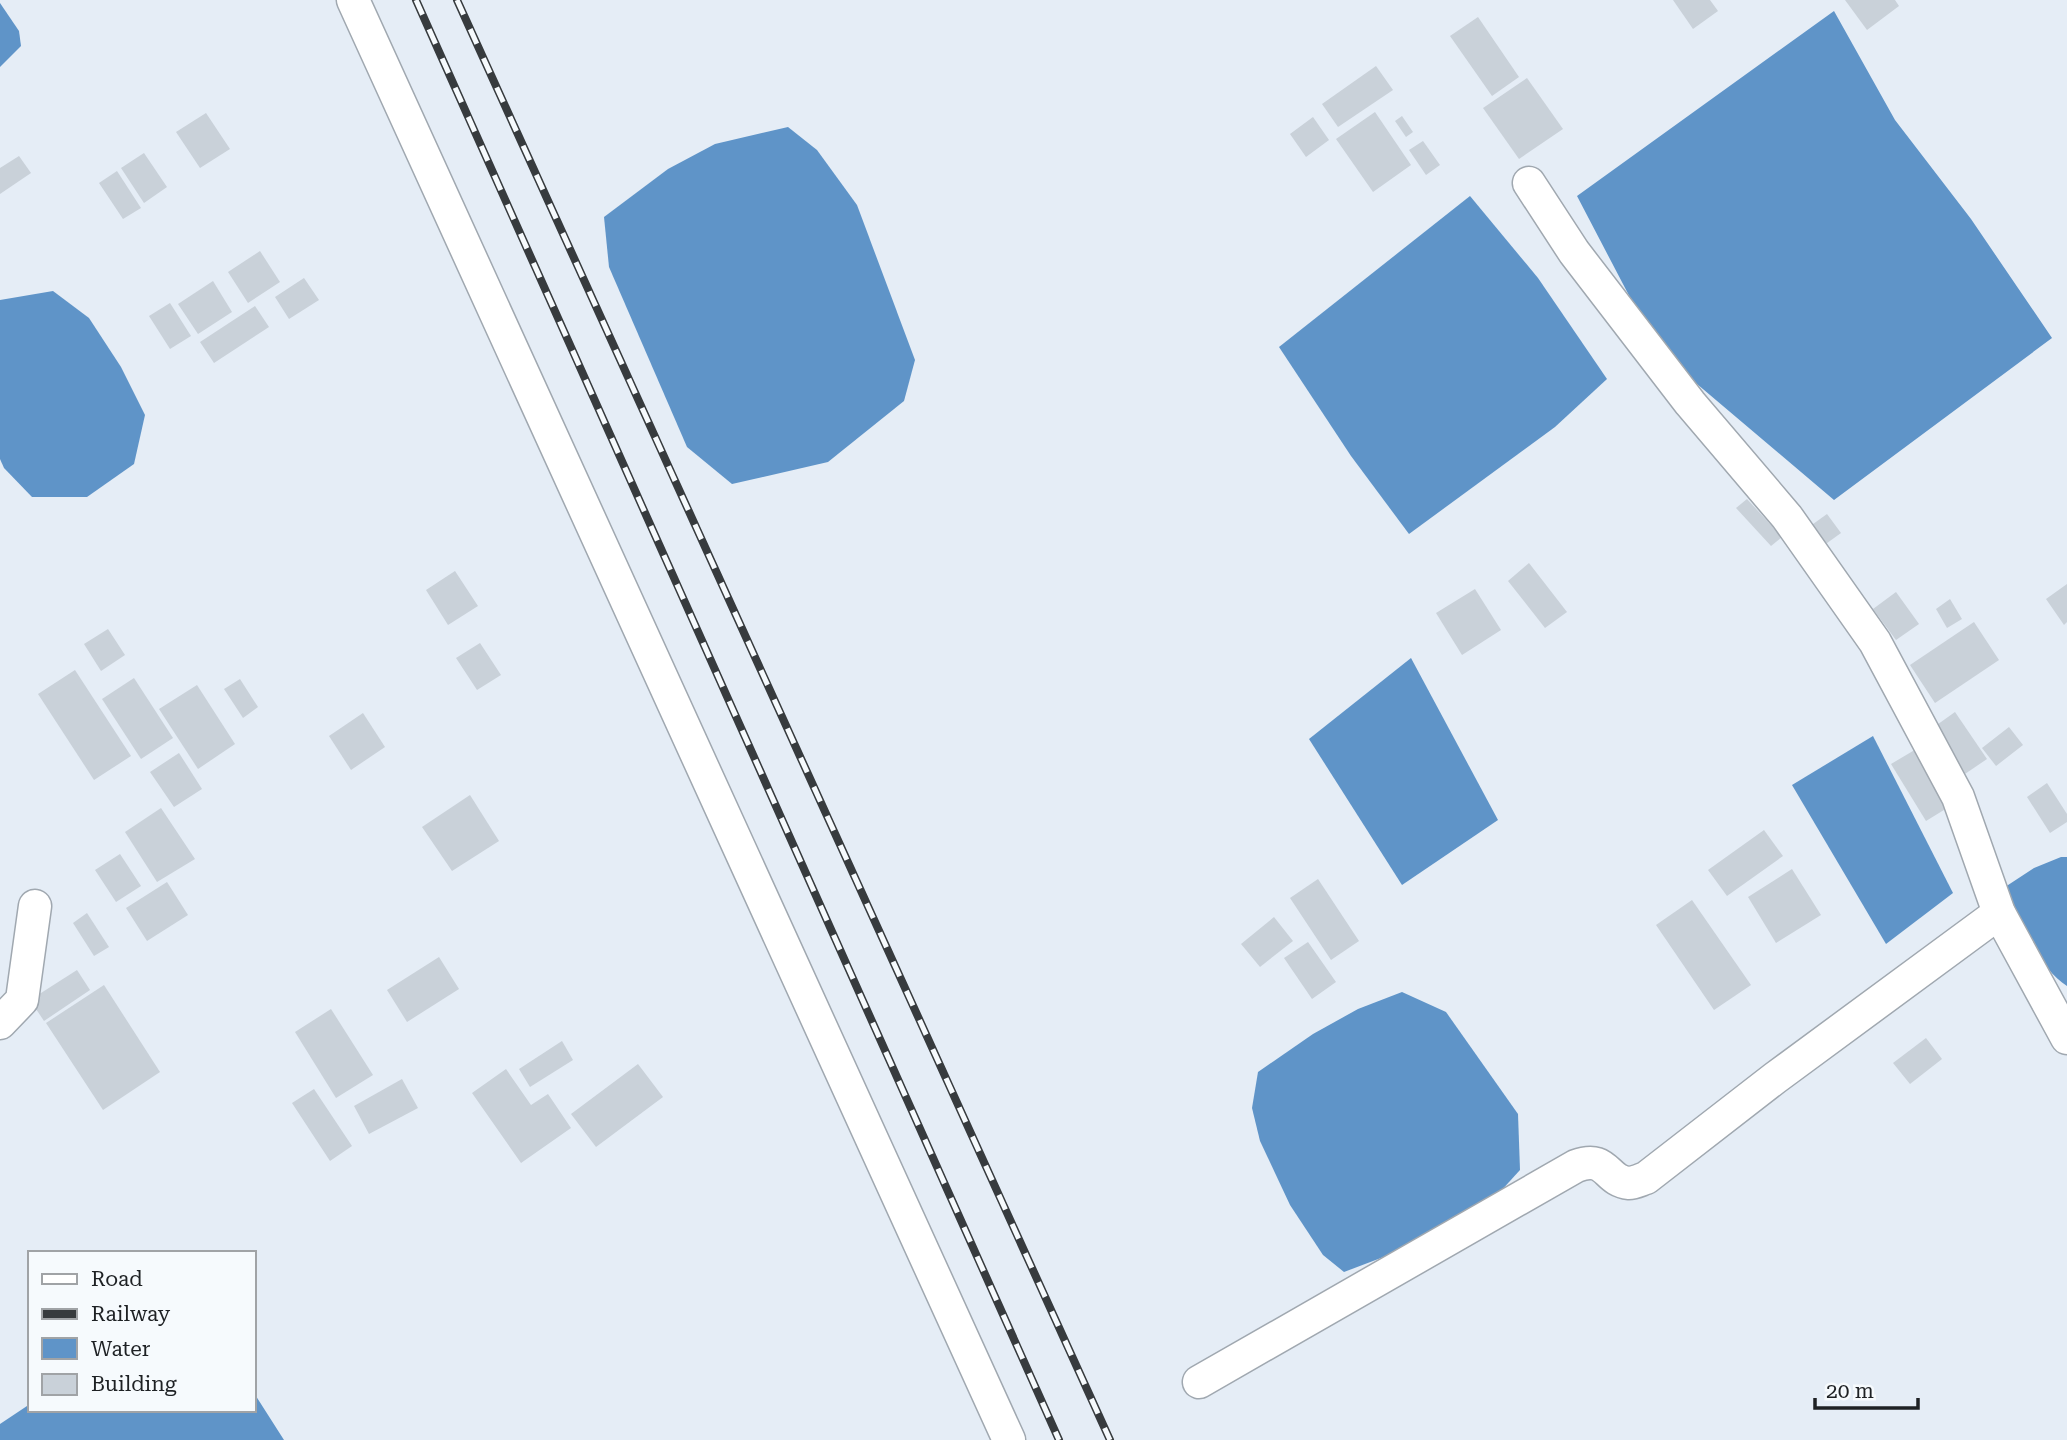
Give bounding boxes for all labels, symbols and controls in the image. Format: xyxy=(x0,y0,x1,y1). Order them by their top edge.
legend xyxy=(28,1251,256,1412)
text: Road xyxy=(91,1267,143,1291)
text: Railway xyxy=(91,1302,171,1326)
text: Water xyxy=(91,1337,151,1361)
scale bar xyxy=(1815,1366,1918,1410)
text: Building xyxy=(91,1372,177,1396)
text: 20 m xyxy=(1826,1379,1874,1403)

